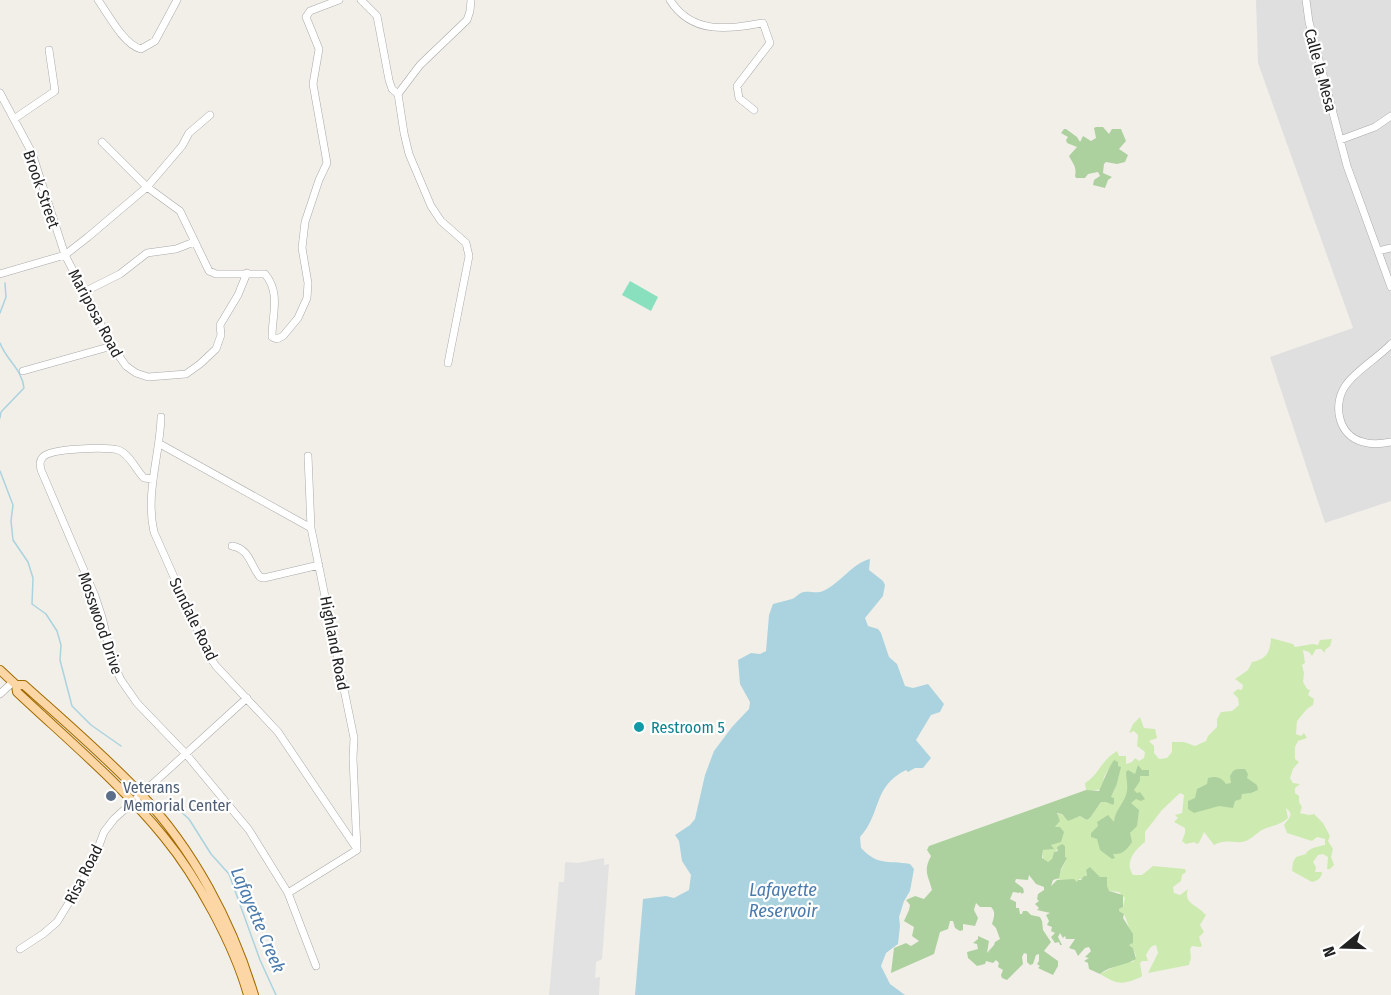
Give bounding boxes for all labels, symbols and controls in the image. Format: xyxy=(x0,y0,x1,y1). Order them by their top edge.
street label: Calle la Mesa xyxy=(1300,26,1341,114)
street label: Brook Street xyxy=(19,148,64,231)
street label: Mariposa Road xyxy=(64,266,127,361)
street label: Mosswood Drive xyxy=(74,570,127,677)
street label: Sundale Road xyxy=(165,575,222,664)
street label: Highland Road xyxy=(316,594,353,692)
place label: Restroom 5 xyxy=(651,718,725,737)
marker: Restroom 5 xyxy=(632,720,646,734)
place label: Veterans Memorial Center xyxy=(123,778,231,815)
marker: Veterans Memorial Center xyxy=(104,789,118,803)
street label: Risa Road xyxy=(60,841,106,907)
water label: Lafayette Creek xyxy=(226,864,290,976)
water label: Lafayette Reservoir xyxy=(749,879,818,922)
north arrow xyxy=(1313,917,1373,977)
text: N xyxy=(1319,944,1340,959)

